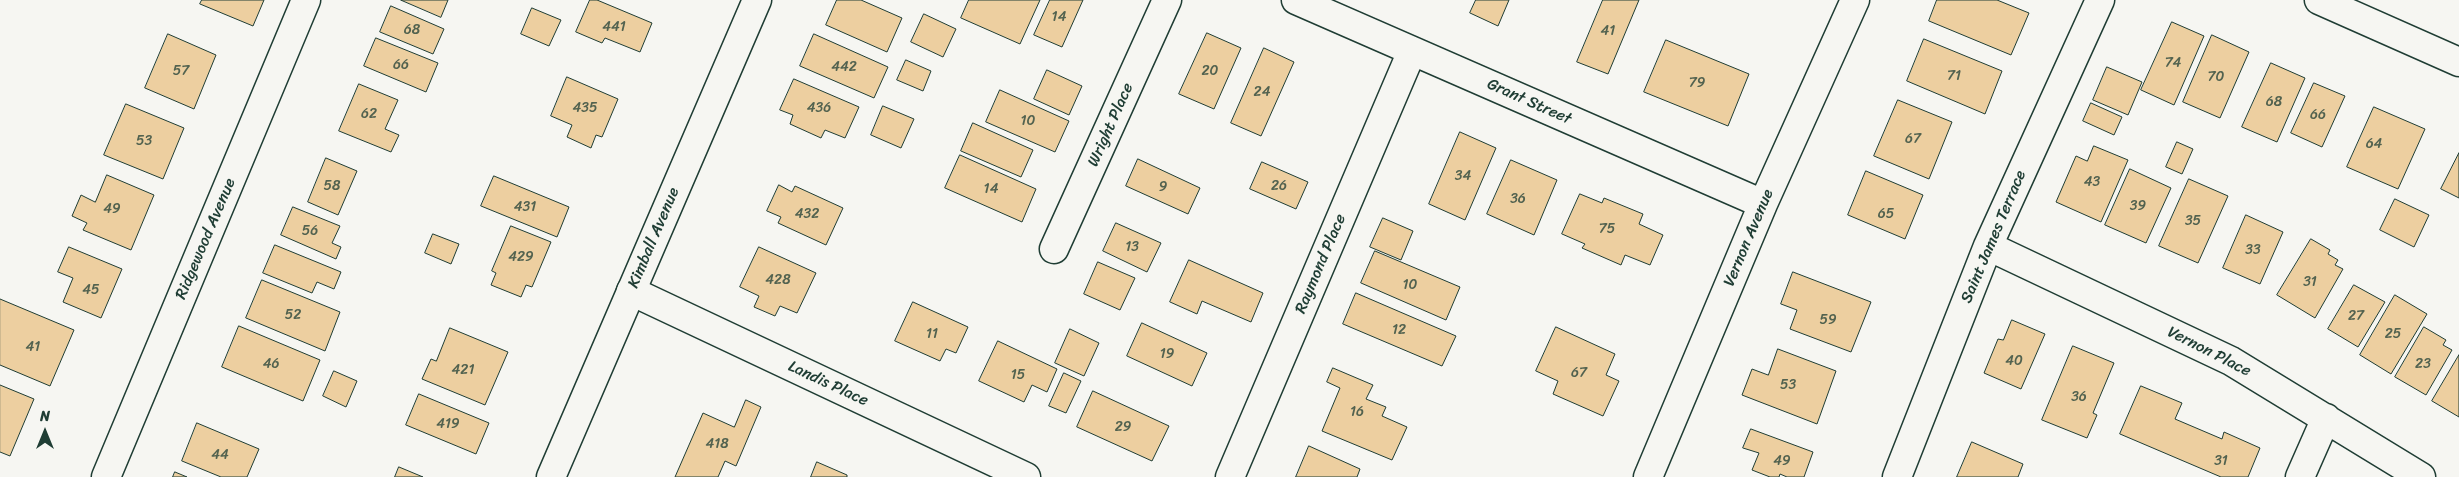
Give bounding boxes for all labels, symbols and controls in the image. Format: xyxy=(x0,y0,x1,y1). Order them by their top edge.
house number: 14 xyxy=(1052,9,1066,25)
house number: 441 xyxy=(602,19,626,35)
house number: 68 xyxy=(404,22,420,38)
house number: 41 xyxy=(1601,23,1615,39)
house number: 74 xyxy=(2165,55,2181,71)
house number: 66 xyxy=(393,57,409,73)
house number: 442 xyxy=(831,59,857,75)
house number: 57 xyxy=(173,63,189,79)
house number: 20 xyxy=(1202,63,1218,79)
house number: 71 xyxy=(1947,68,1961,84)
house number: 70 xyxy=(2208,69,2224,85)
street label: Grant Street xyxy=(1484,75,1574,129)
house number: 79 xyxy=(1689,75,1705,91)
street label: Wright Place xyxy=(1084,80,1138,170)
house number: 24 xyxy=(1254,84,1270,100)
house number: 68 xyxy=(2266,94,2282,110)
house number: 435 xyxy=(573,100,597,116)
house number: 436 xyxy=(807,100,831,116)
house number: 62 xyxy=(361,106,377,122)
house number: 66 xyxy=(2310,107,2326,123)
house number: 10 xyxy=(1021,113,1035,129)
house number: 67 xyxy=(1905,131,1921,147)
house number: 53 xyxy=(136,133,152,149)
house number: 64 xyxy=(2366,136,2382,152)
house number: 34 xyxy=(1455,168,1471,184)
street label: Saint James Terrace xyxy=(1957,168,2031,306)
house number: 43 xyxy=(2084,174,2100,190)
street label: Ridgewood Avenue xyxy=(172,176,240,302)
house number: 58 xyxy=(324,178,340,194)
house number: 26 xyxy=(1271,178,1287,194)
house number: 9 xyxy=(1159,179,1167,195)
house number: 14 xyxy=(984,181,998,197)
street label: Kimball Avenue xyxy=(624,185,684,291)
street label: Vernon Avenue xyxy=(1720,187,1778,289)
house number: 36 xyxy=(1510,191,1526,207)
house number: 39 xyxy=(2130,198,2146,214)
house number: 431 xyxy=(514,199,536,215)
house number: 49 xyxy=(103,201,121,217)
house number: 432 xyxy=(795,206,819,222)
house number: 65 xyxy=(1878,206,1894,222)
street label: Raymond Place xyxy=(1291,211,1351,317)
house number: 35 xyxy=(2185,213,2201,229)
house number: 75 xyxy=(1599,221,1615,237)
house number: 56 xyxy=(302,223,318,239)
house number: 13 xyxy=(1125,239,1139,255)
house number: 33 xyxy=(2245,242,2261,258)
house number: 429 xyxy=(508,249,534,265)
house number: 428 xyxy=(765,272,791,288)
house number: 31 xyxy=(2303,274,2317,290)
house number: 10 xyxy=(1403,277,1417,293)
house number: 45 xyxy=(82,282,100,298)
house number: 52 xyxy=(285,307,301,323)
house number: 27 xyxy=(2348,308,2364,324)
house number: 59 xyxy=(1819,312,1837,328)
house number: 12 xyxy=(1392,322,1406,338)
street label: Vernon Place xyxy=(2164,323,2254,381)
house number: 11 xyxy=(926,326,938,342)
house number: 25 xyxy=(2385,326,2401,342)
house number: 41 xyxy=(26,339,40,355)
house number: 19 xyxy=(1160,346,1174,362)
house number: 40 xyxy=(2005,353,2023,369)
house number: 46 xyxy=(263,356,279,372)
house number: 23 xyxy=(2415,356,2431,372)
street label: Landis Place xyxy=(785,357,871,411)
house number: 421 xyxy=(452,362,474,378)
house number: 67 xyxy=(1571,365,1587,381)
house number: 15 xyxy=(1011,367,1025,383)
house number: 53 xyxy=(1780,377,1796,393)
house number: 36 xyxy=(2071,389,2087,405)
text: N xyxy=(40,404,50,429)
house number: 16 xyxy=(1350,404,1364,420)
north arrow xyxy=(20,407,70,457)
house number: 419 xyxy=(436,416,460,432)
house number: 29 xyxy=(1115,419,1131,435)
house number: 418 xyxy=(705,436,729,452)
house number: 44 xyxy=(211,447,229,463)
house number: 49 xyxy=(1773,453,1791,469)
house number: 31 xyxy=(2214,453,2228,469)

